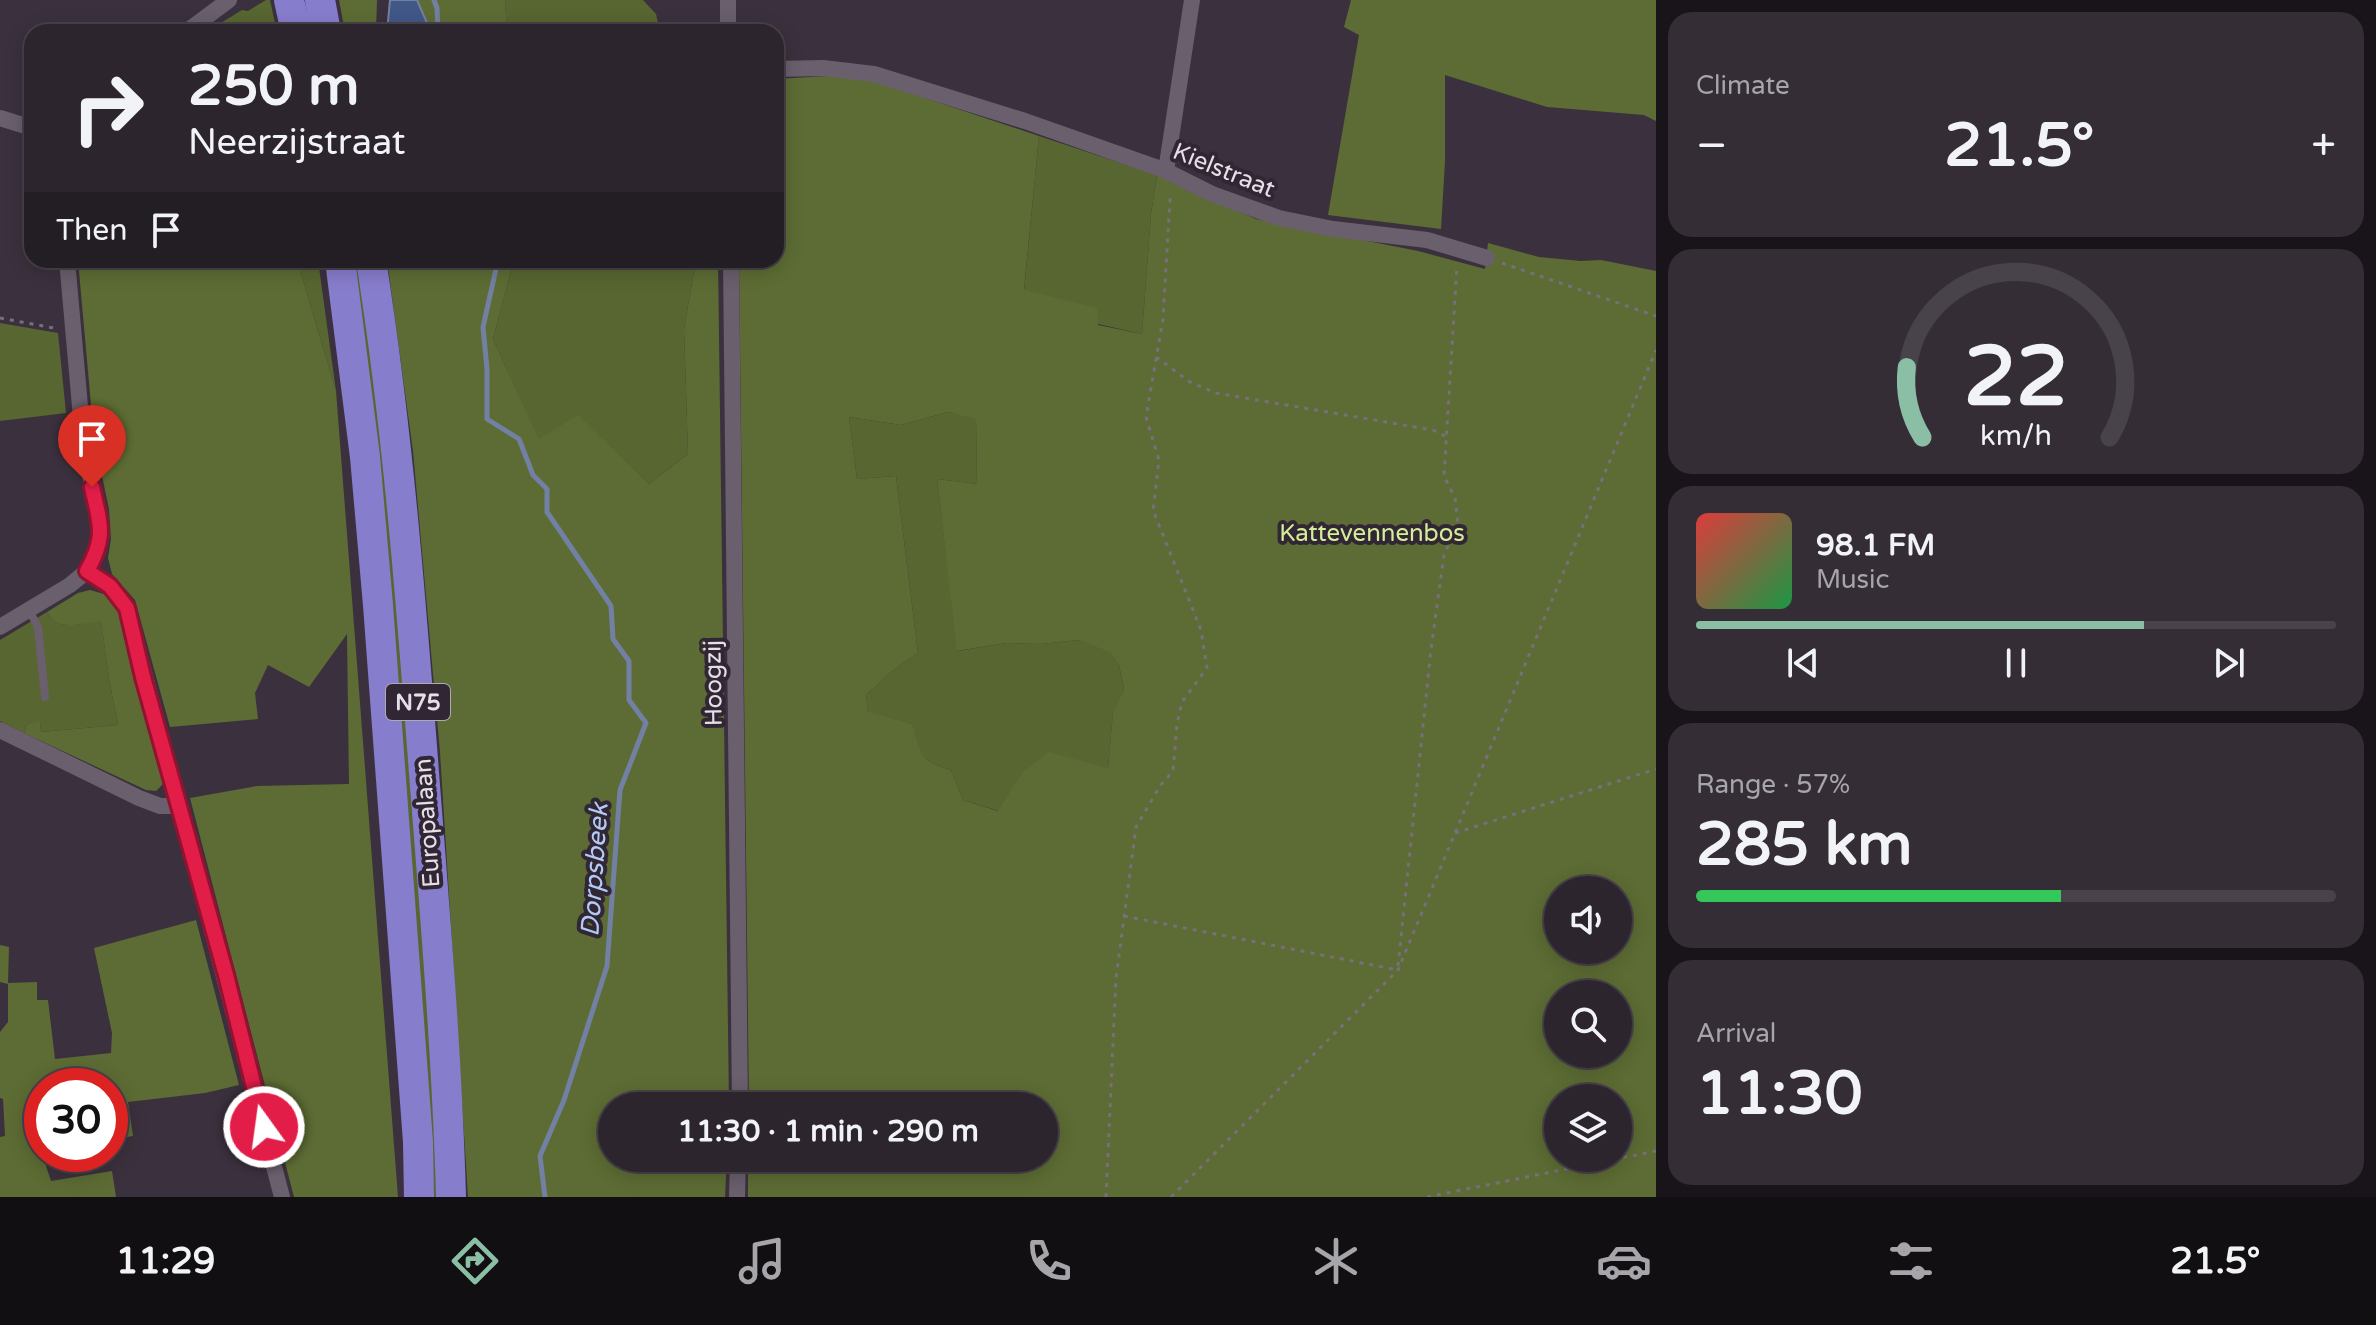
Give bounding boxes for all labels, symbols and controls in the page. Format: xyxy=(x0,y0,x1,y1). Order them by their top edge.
text: 250 m xyxy=(188,53,359,120)
icon: right xyxy=(56,56,160,160)
text: Climate xyxy=(1696,70,1790,101)
text: 21.5° xyxy=(1944,110,2094,182)
text: − xyxy=(1696,120,1727,173)
text: + xyxy=(2311,120,2336,173)
text: Neerzijstraat xyxy=(188,121,405,164)
street label: Kielstraat xyxy=(1169,137,1279,204)
icon: arrive xyxy=(144,208,188,252)
text: Then xyxy=(56,212,128,249)
text: 22 xyxy=(1964,327,2068,427)
pin xyxy=(58,405,126,487)
icon: arrive xyxy=(70,417,114,461)
text: km/h xyxy=(1980,419,2052,453)
park label: Kattevennenbos xyxy=(1279,519,1465,548)
text: 98.1 FM xyxy=(1816,527,1935,564)
text: Music xyxy=(1816,564,1889,595)
street label: Hoogzij xyxy=(698,640,729,726)
icon: previous xyxy=(1781,641,1825,685)
icon: pause xyxy=(1994,641,2038,685)
icon: next xyxy=(2207,641,2251,685)
road number: N75 xyxy=(386,684,450,720)
street label: Europalaan xyxy=(409,757,446,888)
text: Range · 57% xyxy=(1696,769,1850,800)
water label: Dorpsbeek xyxy=(574,800,615,938)
text: 285 km xyxy=(1696,809,1912,881)
map controls xyxy=(1544,876,1632,1172)
button: sound xyxy=(1544,876,1632,964)
button: search xyxy=(1544,980,1632,1068)
text: Arrival xyxy=(1696,1018,1776,1049)
text: 11:30 xyxy=(1696,1058,1862,1130)
speed limit sign: 30 xyxy=(24,1068,128,1172)
button: layers xyxy=(1544,1084,1632,1172)
position arrow xyxy=(222,1085,306,1169)
text: 11:30 · 1 min · 290 m xyxy=(677,1113,979,1150)
icon: directions xyxy=(447,1233,503,1289)
icon: music xyxy=(734,1233,790,1289)
icon: phone xyxy=(1021,1233,1077,1289)
icon: climate xyxy=(1308,1233,1364,1289)
icon: car xyxy=(1596,1233,1652,1289)
icon: filters xyxy=(1883,1233,1939,1289)
text: 11:29 xyxy=(116,1240,215,1283)
text: 21.5° xyxy=(2170,1240,2260,1283)

